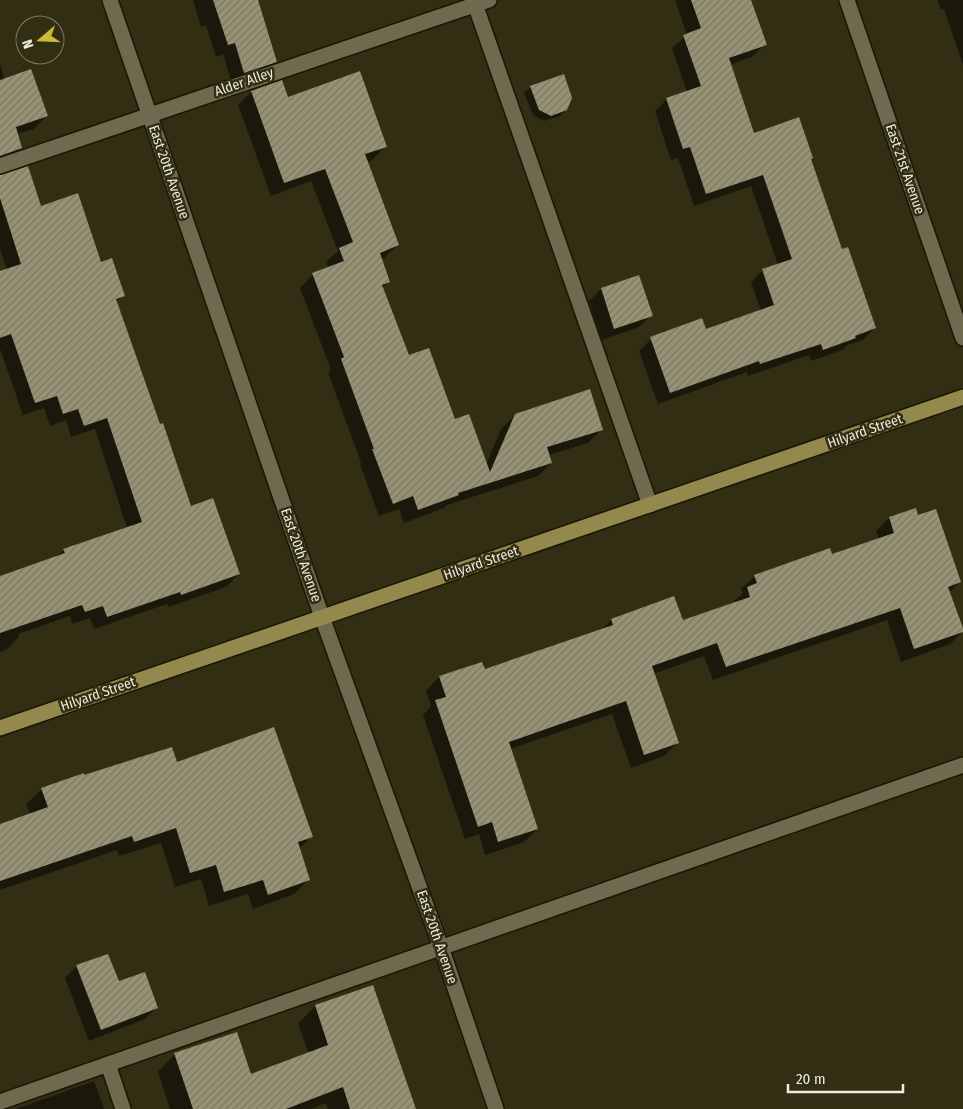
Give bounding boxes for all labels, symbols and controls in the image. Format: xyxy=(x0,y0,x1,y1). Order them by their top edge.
north arrow xyxy=(15,15,65,65)
text: N xyxy=(19,37,38,51)
street label: Alder Alley xyxy=(212,64,276,100)
street label: East 21st Avenue xyxy=(882,122,928,216)
street label: East 20th Avenue xyxy=(145,123,193,221)
street label: Hilyard Street xyxy=(825,410,905,452)
street label: East 20th Avenue xyxy=(277,506,325,604)
street label: Hilyard Street xyxy=(441,542,521,584)
street label: Hilyard Street xyxy=(58,673,138,715)
street label: East 20th Avenue xyxy=(413,888,461,986)
scale bar xyxy=(788,1062,903,1094)
text: 20 m xyxy=(796,1070,826,1088)

